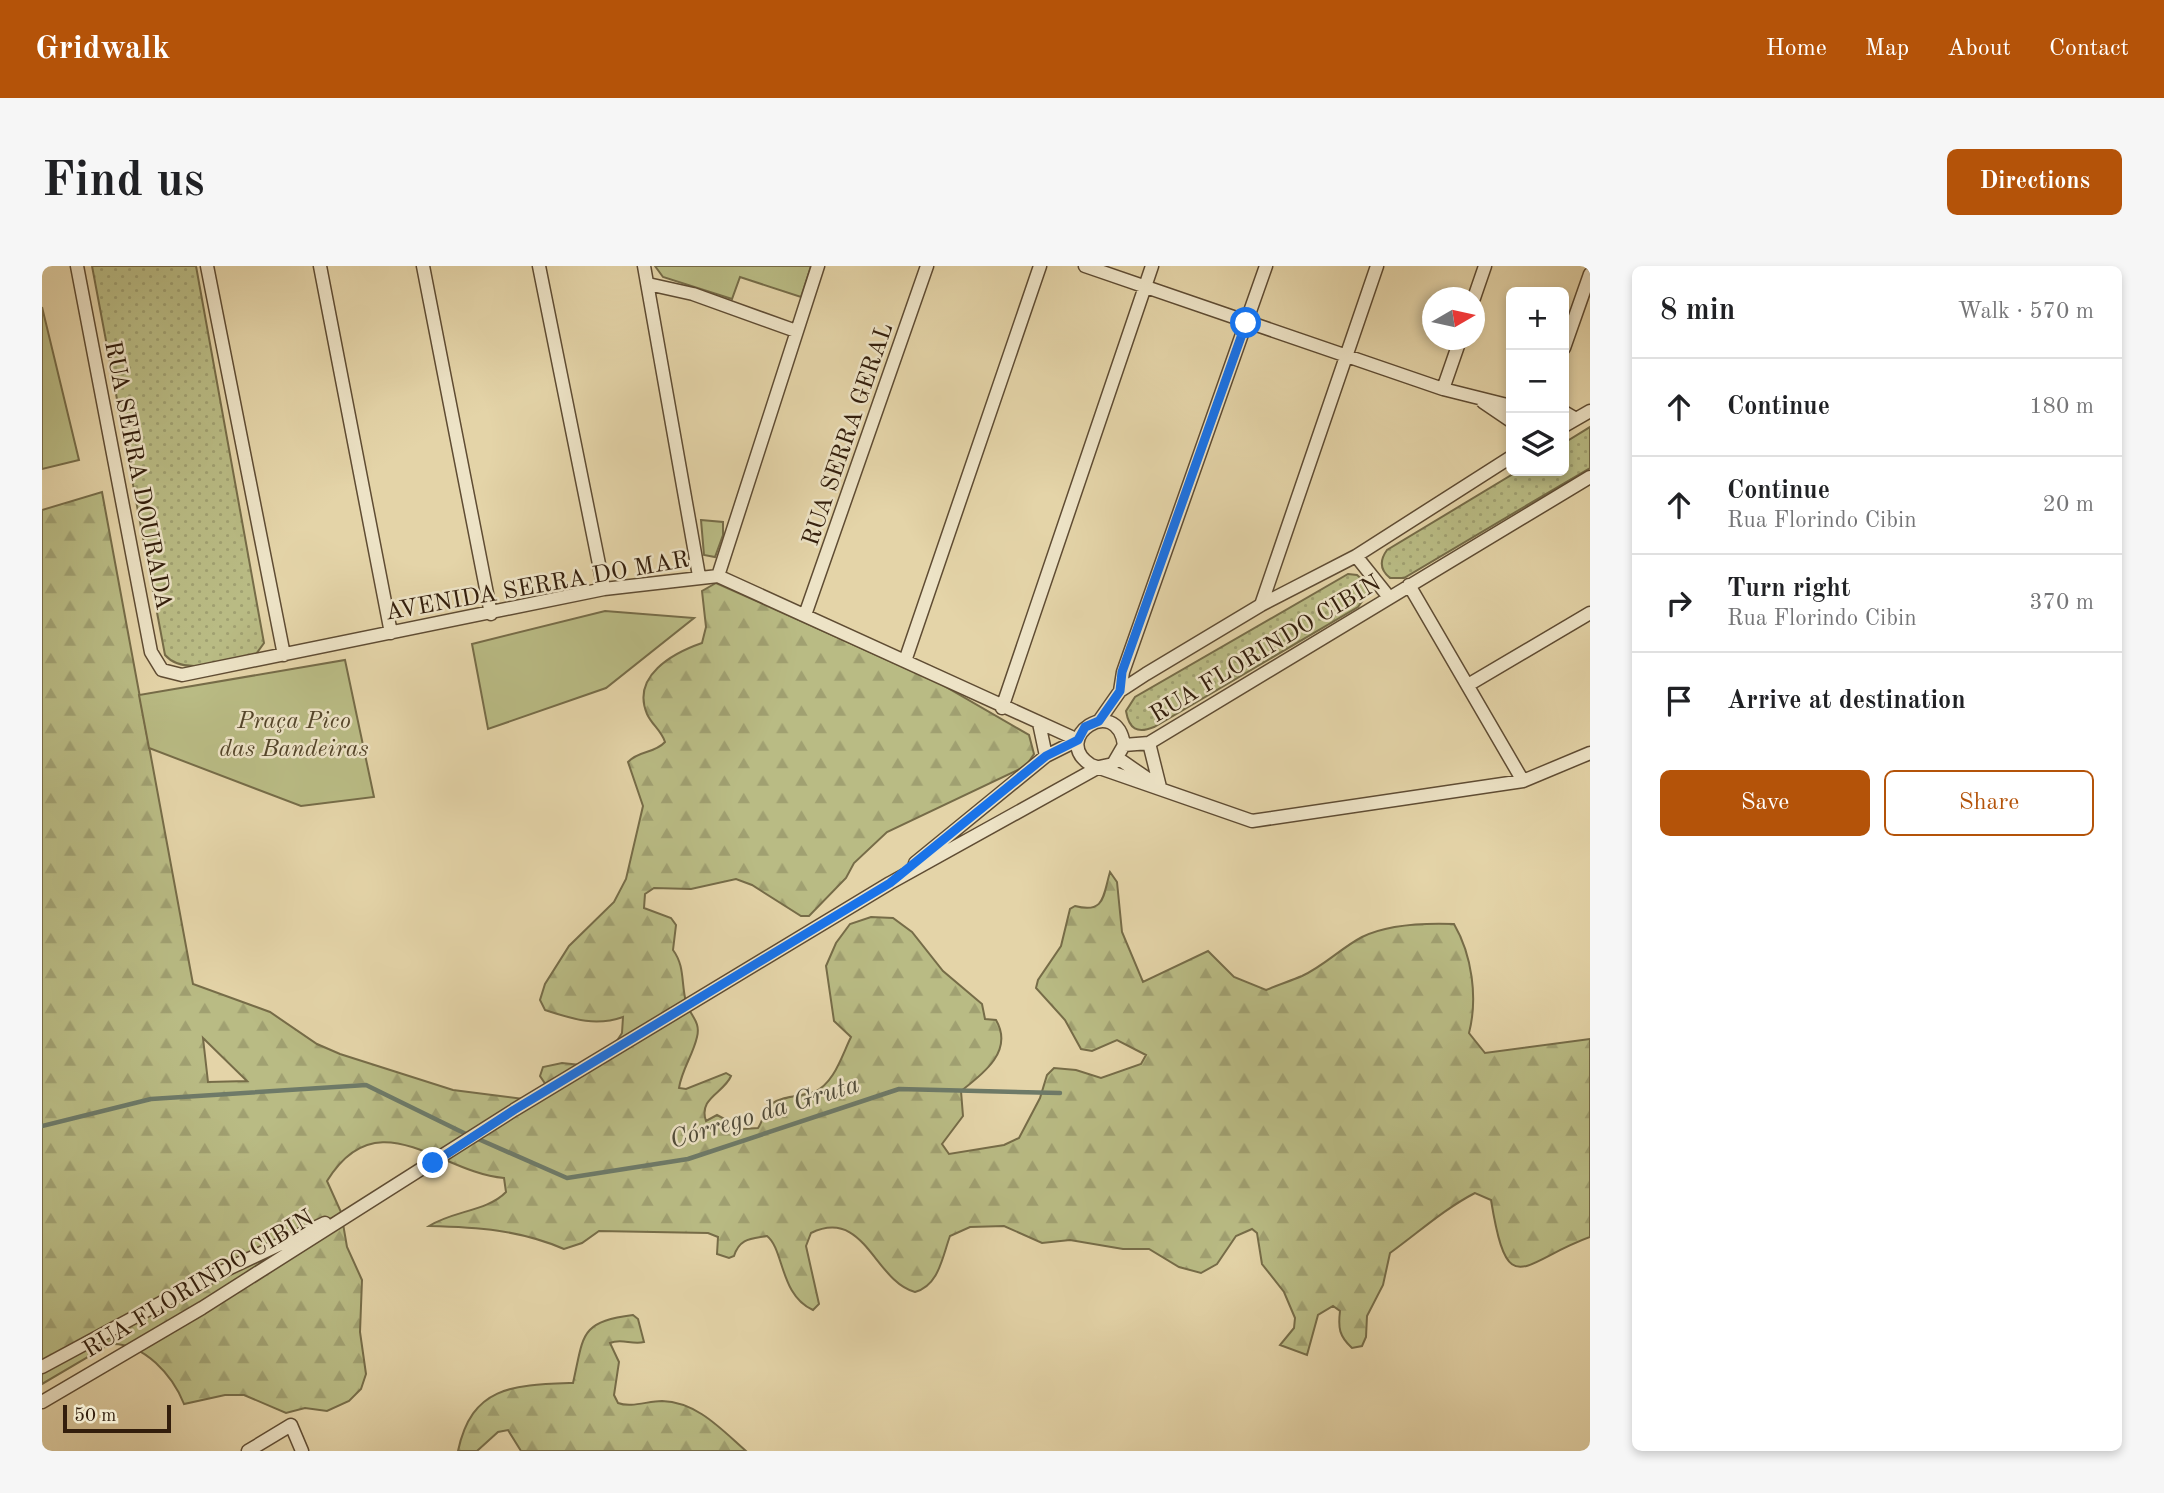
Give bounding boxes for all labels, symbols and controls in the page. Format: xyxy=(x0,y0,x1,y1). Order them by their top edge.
text: Gridwalk xyxy=(35,33,170,66)
text: Home xyxy=(1766,37,1827,61)
text: Map xyxy=(1865,37,1909,61)
text: About xyxy=(1947,37,2011,61)
text: Contact xyxy=(2049,37,2129,61)
button: Directions xyxy=(1947,149,2122,215)
text: Find us xyxy=(42,158,205,207)
north arrow xyxy=(1422,287,1485,350)
map controls xyxy=(1506,287,1569,476)
button: + xyxy=(1506,287,1569,350)
text: 8 min xyxy=(1660,296,1735,326)
text: Walk · 570 m xyxy=(1958,300,2094,323)
route start xyxy=(1230,307,1261,338)
street label: RUA SERRA GERAL xyxy=(799,320,898,549)
street label: RUA SERRA DOURADA xyxy=(99,339,175,612)
button: − xyxy=(1506,350,1569,413)
icon: ahead xyxy=(1660,388,1698,426)
text: Continue xyxy=(1727,394,1830,420)
text: 180 m xyxy=(2029,395,2094,418)
button: layers xyxy=(1506,413,1569,476)
text: Continue xyxy=(1727,478,1830,504)
icon: ahead xyxy=(1660,486,1698,524)
text: 20 m xyxy=(2043,493,2094,516)
text: Rua Florindo Cibin xyxy=(1727,509,1917,532)
street label: AVENIDA SERRA DO MAR xyxy=(383,548,691,626)
street label: RUA FLORINDO CIBIN xyxy=(1147,571,1385,728)
text: Turn right xyxy=(1727,576,1850,602)
icon: right xyxy=(1660,584,1698,622)
text: 370 m xyxy=(2029,591,2094,614)
text: Rua Florindo Cibin xyxy=(1727,607,1917,630)
icon: arrive xyxy=(1660,682,1698,720)
text: Arrive at destination xyxy=(1727,688,1966,714)
park label: Praça Pico das Bandeiras xyxy=(219,710,369,762)
button: Save xyxy=(1660,770,1870,836)
button: Share xyxy=(1884,770,2094,836)
water label: Córrego da Gruta xyxy=(667,1072,863,1154)
route end xyxy=(417,1147,448,1178)
street label: RUA FLORINDO CIBIN xyxy=(80,1206,318,1363)
scale bar xyxy=(63,1402,172,1434)
text: 50 m xyxy=(74,1407,116,1426)

